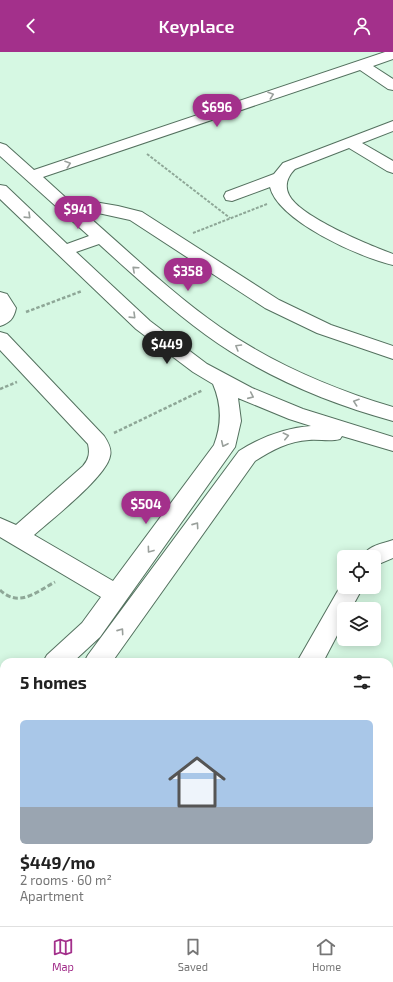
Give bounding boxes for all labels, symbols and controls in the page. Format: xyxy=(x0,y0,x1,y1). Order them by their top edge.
icon: back xyxy=(20,15,42,37)
text: Keyplace xyxy=(159,15,234,37)
icon: person xyxy=(351,15,373,37)
one-way arrow xyxy=(268,92,275,100)
pin: $696 xyxy=(193,94,241,128)
text: $696 xyxy=(202,99,232,115)
one-way arrow xyxy=(65,160,72,168)
pin: $941 xyxy=(54,196,102,230)
text: $941 xyxy=(63,201,93,217)
one-way arrow xyxy=(23,212,31,219)
pin: $358 xyxy=(164,258,212,292)
text: $358 xyxy=(173,263,203,279)
one-way arrow xyxy=(132,266,140,273)
one-way arrow xyxy=(128,311,136,319)
pin: $449 xyxy=(143,331,191,365)
text: $449 xyxy=(151,336,183,352)
one-way arrow xyxy=(235,345,242,352)
one-way arrow xyxy=(247,391,255,399)
one-way arrow xyxy=(353,398,360,407)
one-way arrow xyxy=(283,433,289,441)
one-way arrow xyxy=(221,441,229,448)
pin: $504 xyxy=(122,491,170,525)
text: $504 xyxy=(130,496,162,512)
one-way arrow xyxy=(191,522,199,529)
one-way arrow xyxy=(147,546,154,553)
map controls xyxy=(337,550,381,646)
button: locate xyxy=(337,550,381,594)
button: layers xyxy=(337,602,381,646)
one-way arrow xyxy=(116,628,124,635)
icon: filters xyxy=(351,671,373,693)
text: 5 homes xyxy=(20,672,87,692)
icon: home xyxy=(161,746,233,818)
text: $449/mo xyxy=(20,852,95,872)
text: 2 rooms · 60 m² xyxy=(20,872,112,888)
text: Apartment xyxy=(20,888,84,904)
tab: Map xyxy=(52,936,74,973)
tab: Saved xyxy=(178,936,208,973)
tab: Home xyxy=(312,936,341,973)

